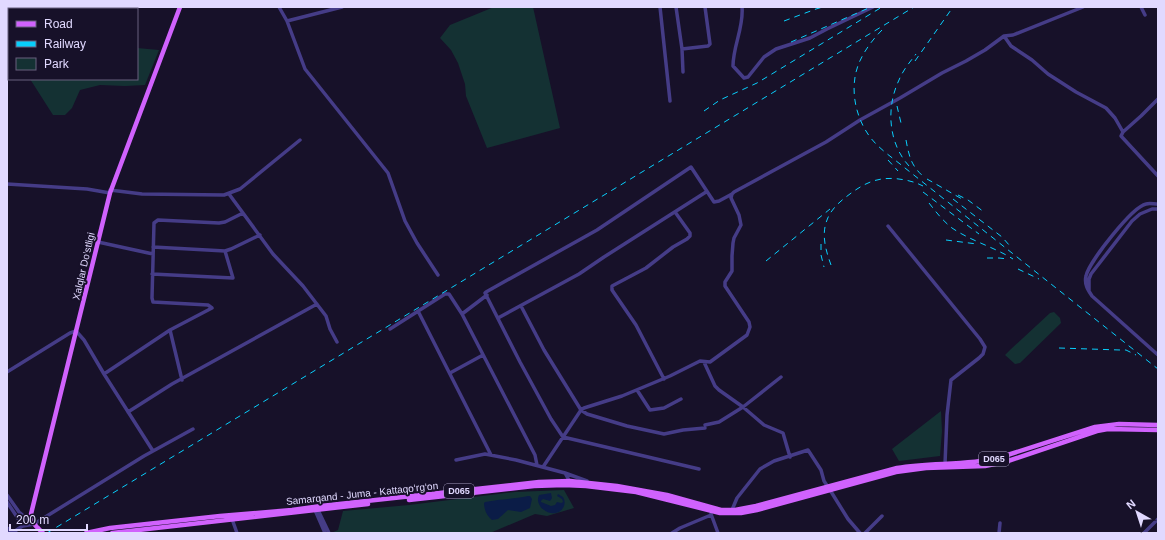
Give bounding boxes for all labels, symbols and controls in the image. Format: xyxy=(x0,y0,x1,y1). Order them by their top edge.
legend xyxy=(8,8,138,80)
text: Road xyxy=(44,17,73,31)
text: Railway xyxy=(44,37,86,51)
text: Park xyxy=(44,57,70,71)
street label: Xalqlar Do’stligi xyxy=(70,231,97,301)
road number: D065 xyxy=(979,452,1009,466)
street label: Samarqand - Juma - Kattaqo‘rg‘on xyxy=(285,480,439,507)
road number: D065 xyxy=(444,484,474,498)
north arrow xyxy=(1117,492,1157,532)
text: N xyxy=(1124,497,1138,511)
scale bar xyxy=(10,506,87,532)
text: 200 m xyxy=(16,513,49,527)

